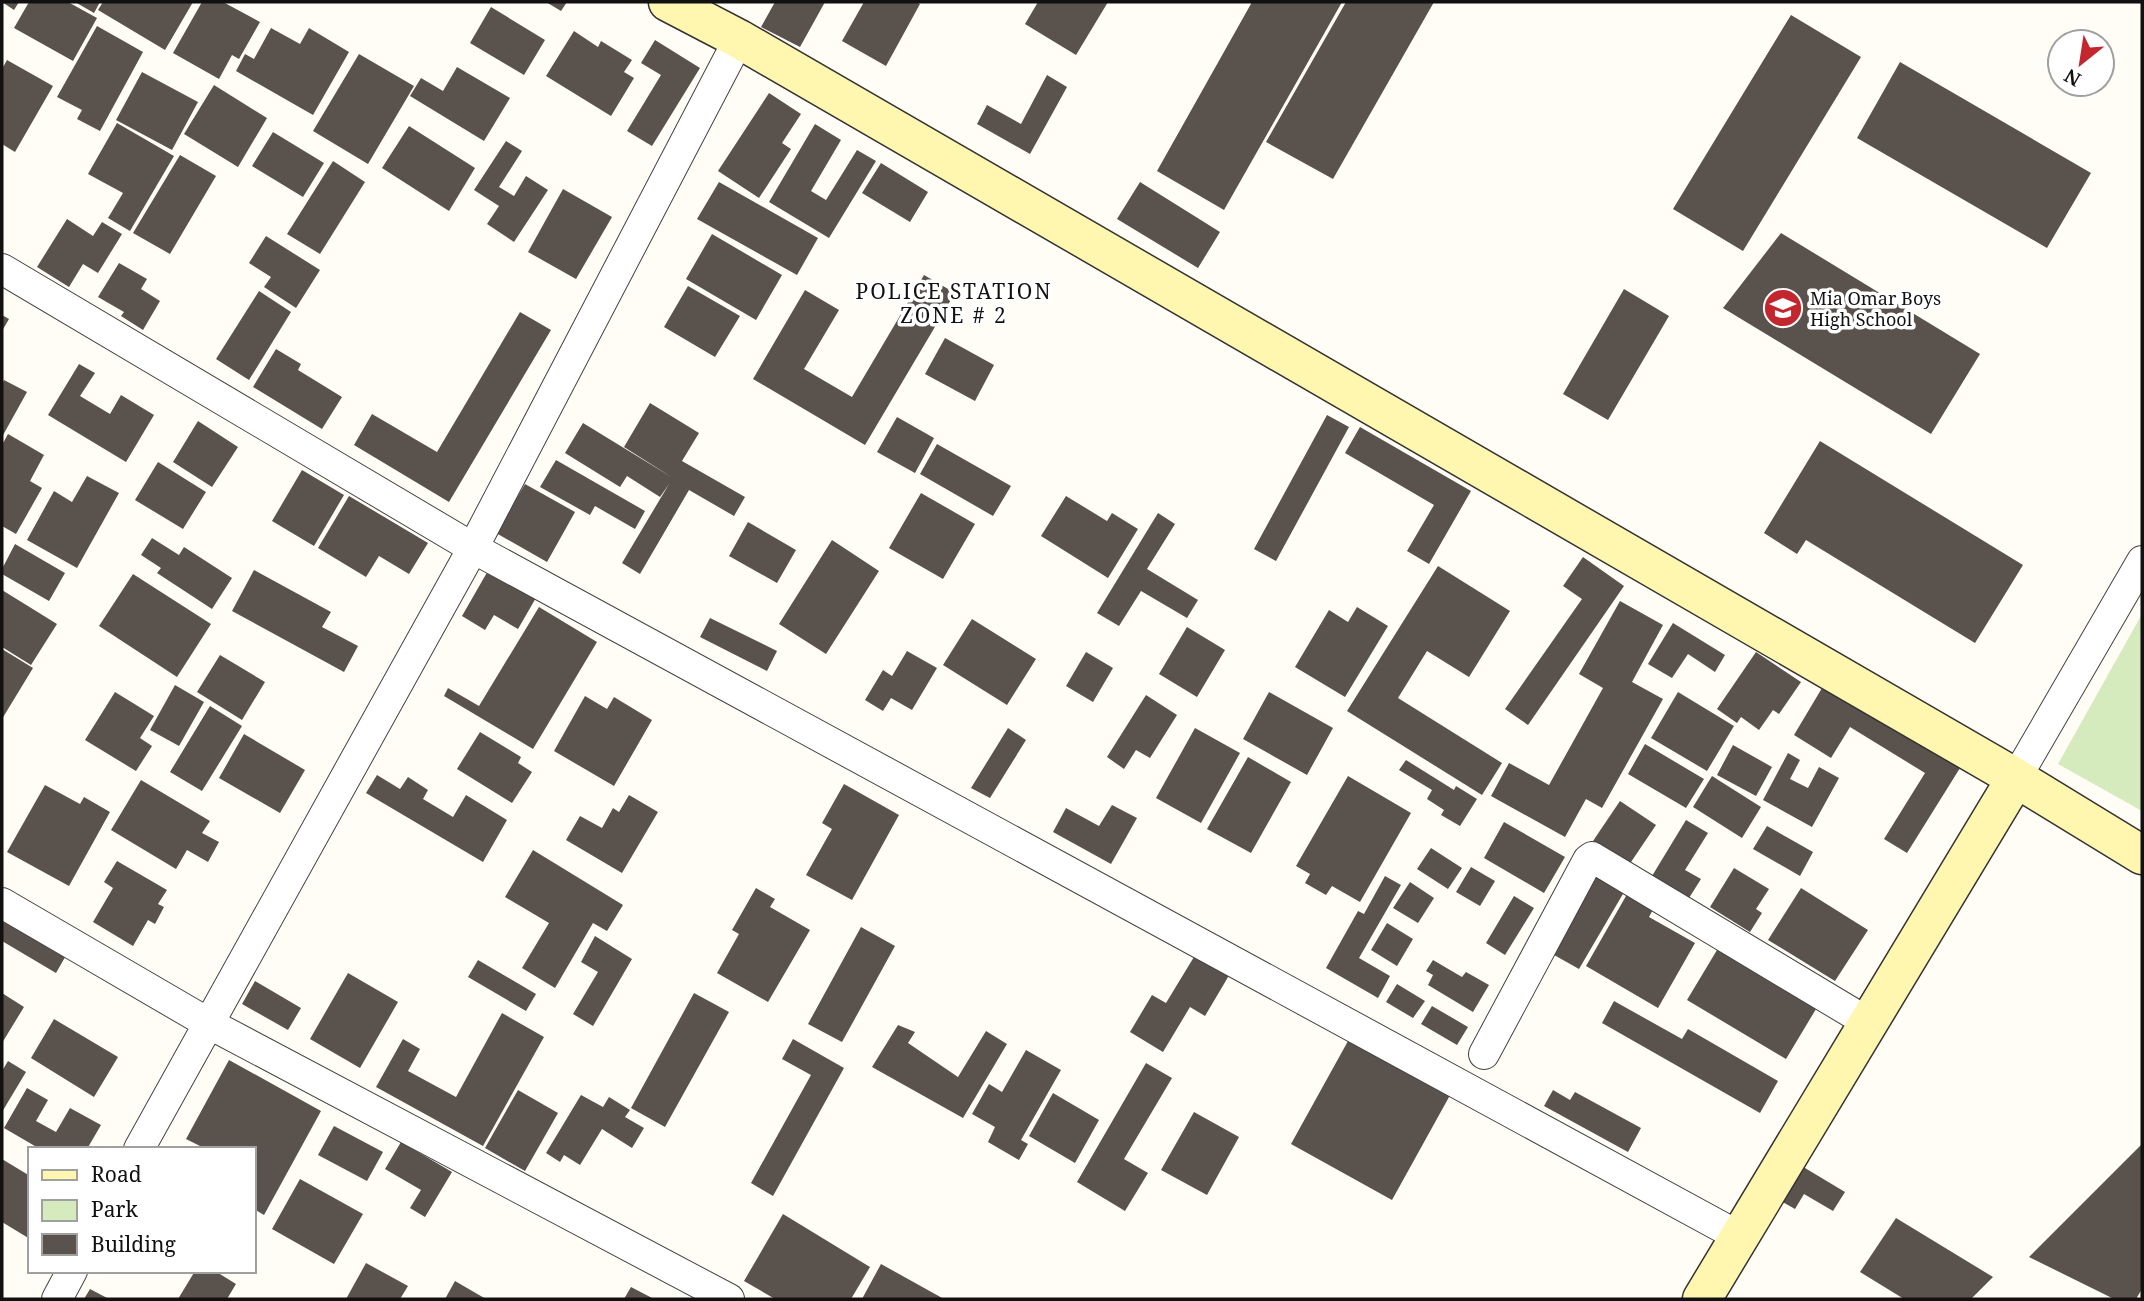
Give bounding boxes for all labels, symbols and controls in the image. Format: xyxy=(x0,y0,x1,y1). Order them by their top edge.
north arrow xyxy=(2046,28,2116,98)
text: N xyxy=(2059,63,2085,93)
district label: POLICE STATION ZONE # 2 xyxy=(856,277,1052,329)
place label: Mia Omar Boys High School xyxy=(1810,286,1941,331)
school or university icon: Mia Omar Boys High School xyxy=(1762,287,1804,329)
legend xyxy=(28,1147,256,1273)
text: Road xyxy=(91,1160,142,1188)
text: Park xyxy=(91,1195,138,1223)
text: Building xyxy=(91,1230,176,1258)

